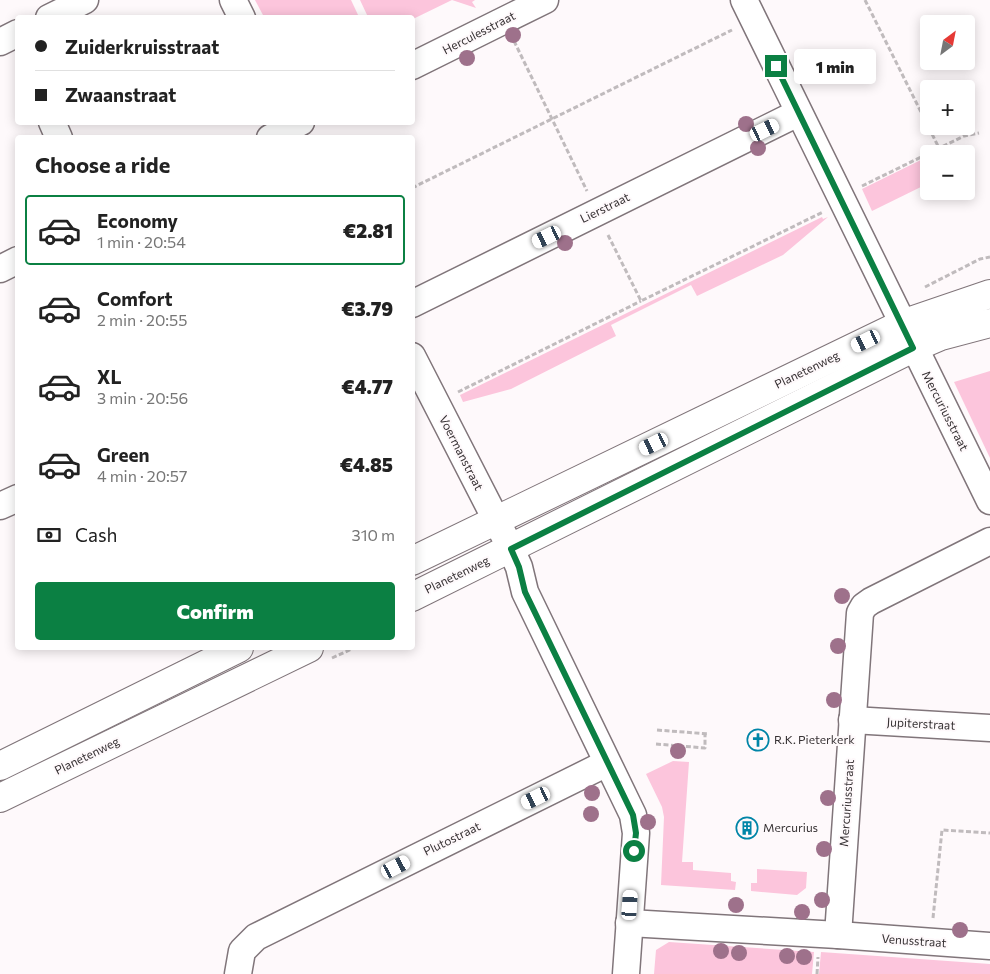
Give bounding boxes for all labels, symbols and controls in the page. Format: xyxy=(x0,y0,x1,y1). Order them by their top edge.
street label: Herculesstraat xyxy=(440,8,517,56)
north arrow xyxy=(920,15,975,70)
map controls xyxy=(920,15,975,200)
text: Zuiderkruisstraat xyxy=(65,35,219,58)
callout: 1 min xyxy=(794,48,876,84)
route end xyxy=(765,55,787,77)
text: 1 min xyxy=(816,57,854,76)
button: + xyxy=(920,80,975,135)
text: Zwaanstraat xyxy=(65,83,176,106)
car xyxy=(748,117,781,143)
button: − xyxy=(920,145,975,200)
text: Choose a ride xyxy=(35,151,170,178)
street label: Lierstraat xyxy=(578,189,632,225)
icon: car xyxy=(37,208,82,253)
text: Economy xyxy=(97,209,178,232)
text: €2.81 xyxy=(343,219,393,242)
car xyxy=(530,224,563,250)
text: 1 min · 20:54 xyxy=(97,232,186,251)
icon: car xyxy=(37,286,82,331)
text: Comfort xyxy=(97,287,173,310)
text: €3.79 xyxy=(341,297,393,320)
text: 2 min · 20:55 xyxy=(97,310,188,329)
car xyxy=(849,328,882,354)
street label: Planetenweg xyxy=(772,347,842,391)
icon: car xyxy=(37,364,82,409)
text: XL xyxy=(97,365,122,388)
street label: Mercuriusstraat xyxy=(920,368,972,453)
text: €4.77 xyxy=(341,375,393,398)
text: 3 min · 20:56 xyxy=(97,388,188,407)
street label: Voermanstraat xyxy=(437,413,487,492)
car xyxy=(637,431,670,457)
icon: car xyxy=(37,442,82,487)
text: Green xyxy=(97,443,149,466)
text: €4.85 xyxy=(340,453,393,476)
text: 4 min · 20:57 xyxy=(97,466,188,485)
icon: cash xyxy=(35,521,63,549)
text: Cash xyxy=(75,523,117,546)
text: 310 m xyxy=(352,525,395,544)
street label: Planetenweg xyxy=(422,552,492,596)
button: Confirm xyxy=(35,582,395,640)
street label: Jupiterstraat xyxy=(886,714,956,733)
church icon: R.K. Pieterkerk xyxy=(746,728,770,752)
place label: R.K. Pieterkerk xyxy=(774,732,855,746)
street label: Planetenweg xyxy=(52,733,122,777)
street label: Mercuriusstraat xyxy=(836,759,856,847)
car xyxy=(519,785,552,811)
building icon: Mercurius xyxy=(735,816,759,840)
street label: Plutostraat xyxy=(421,818,482,858)
place label: Mercurius xyxy=(763,820,818,834)
route start xyxy=(623,840,645,862)
car xyxy=(379,854,412,880)
car xyxy=(621,890,638,920)
street label: Venusstraat xyxy=(881,931,947,949)

